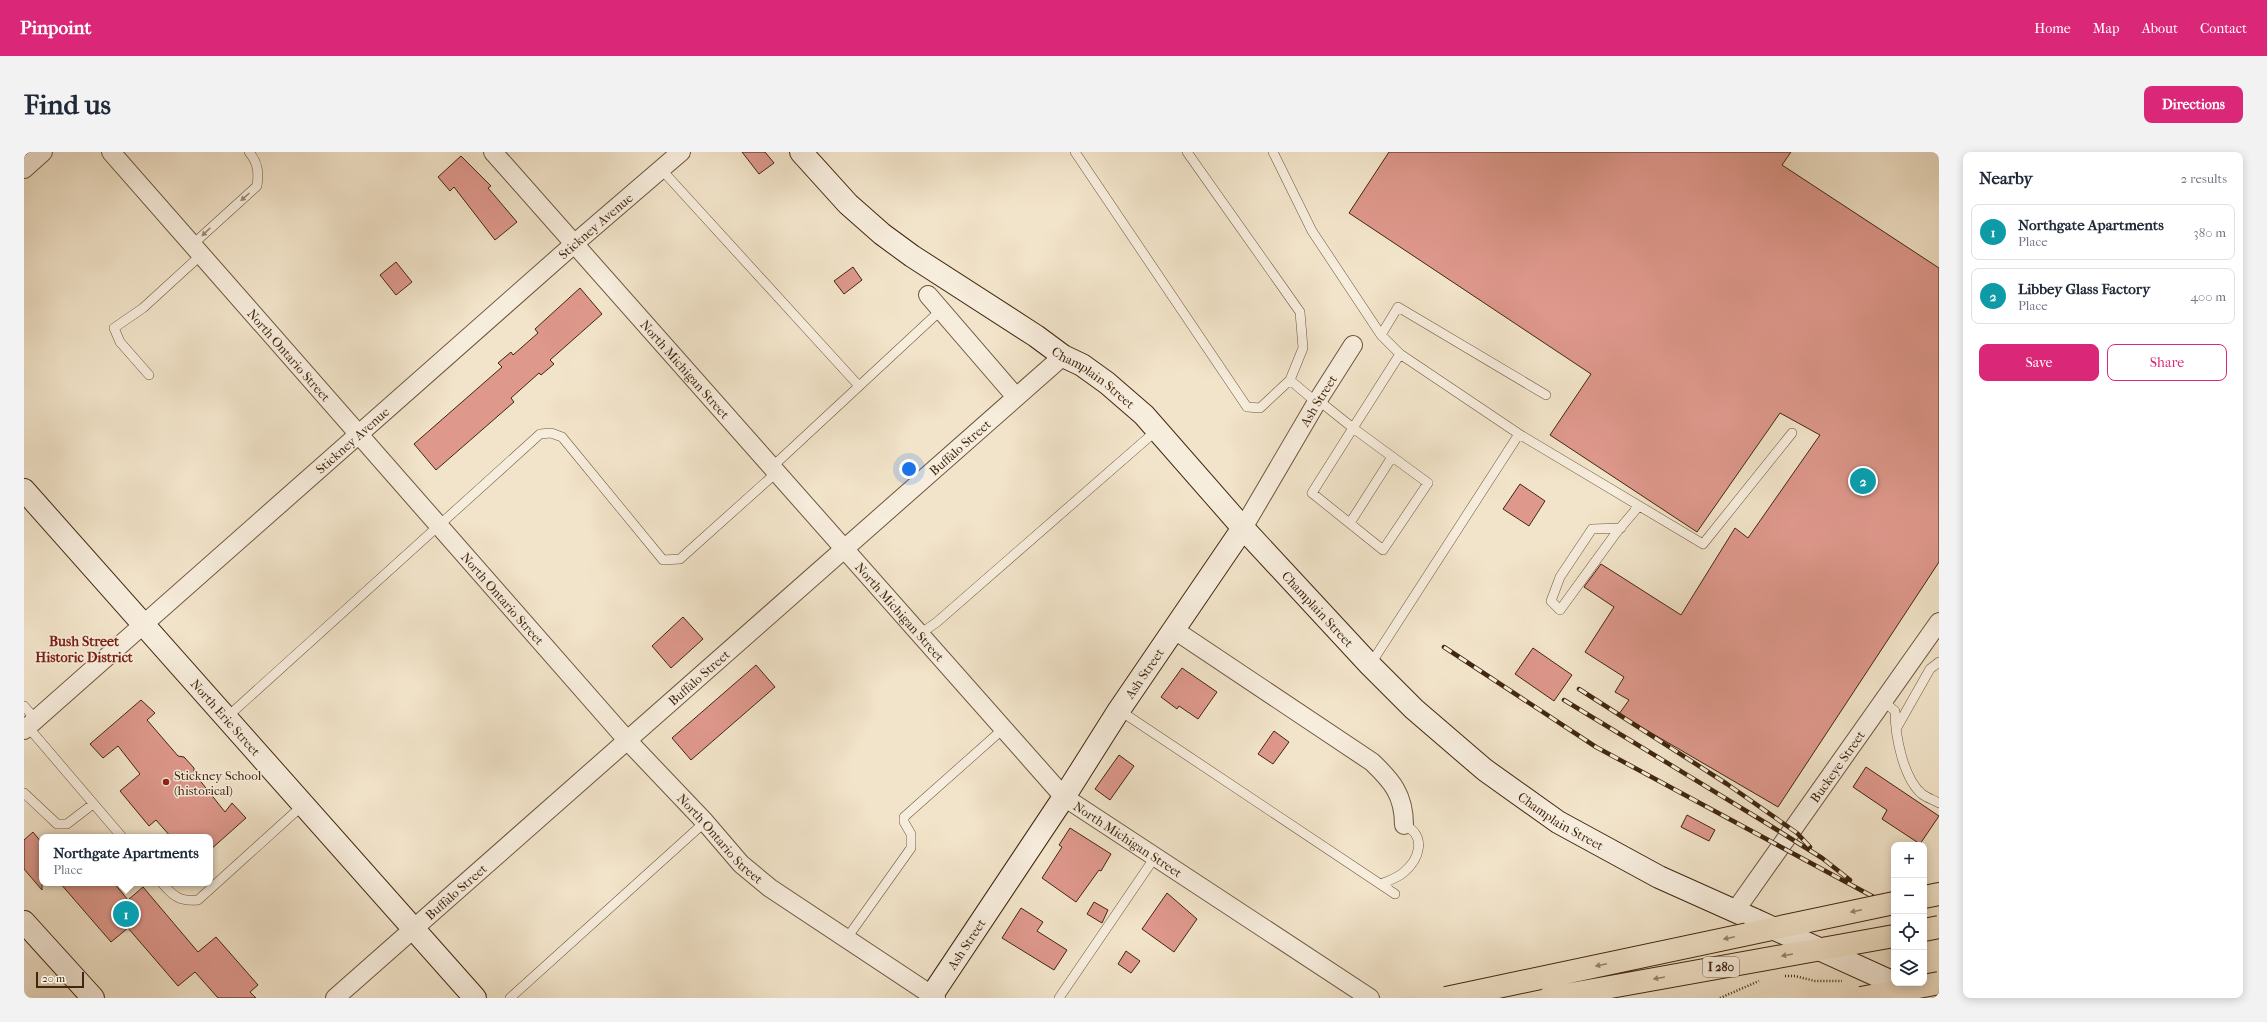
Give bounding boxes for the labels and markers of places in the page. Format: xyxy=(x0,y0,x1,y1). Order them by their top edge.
pin: 2 xyxy=(1850,466,1876,496)
place label: Stickney School (historical) xyxy=(174,768,262,798)
marker: Stickney School (historical) xyxy=(161,777,171,787)
pin: 1 xyxy=(113,899,139,929)

